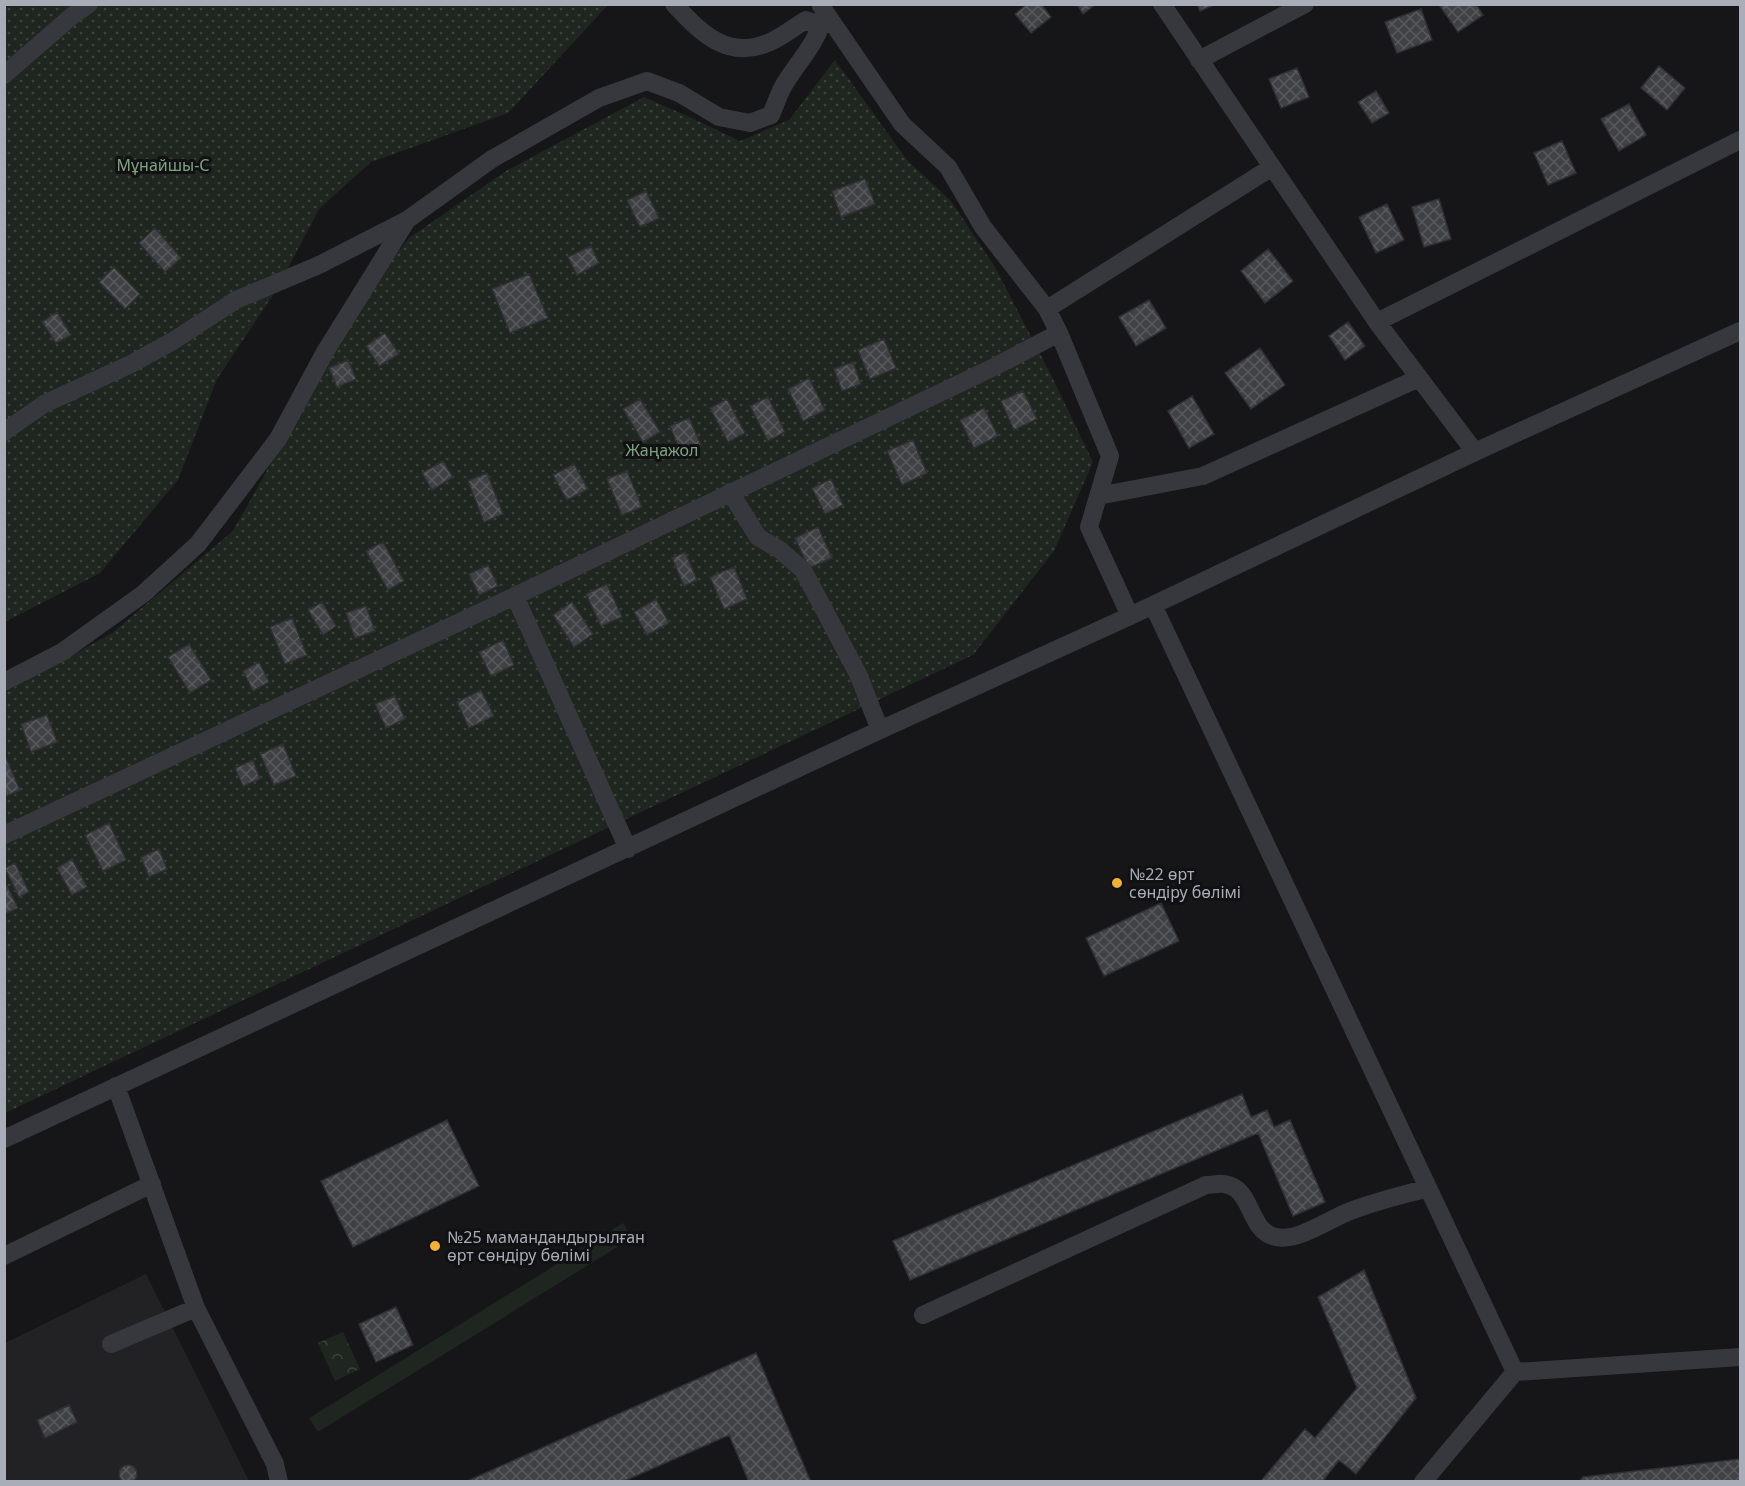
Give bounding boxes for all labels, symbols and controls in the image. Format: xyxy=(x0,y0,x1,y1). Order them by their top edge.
park label: Мұнайшы-С xyxy=(116,154,210,176)
park label: Жаңажол xyxy=(625,439,699,461)
place label: №22 өрт сөндіру бөлімі xyxy=(1129,863,1241,903)
marker: №22 өрт сөндіру бөлімі xyxy=(1110,876,1124,890)
place label: №25 мамандандырылған өрт сөндіру бөлімі xyxy=(447,1226,645,1266)
marker: №25 мамандандырылған өрт сөндіру бөлімі xyxy=(428,1239,442,1253)

